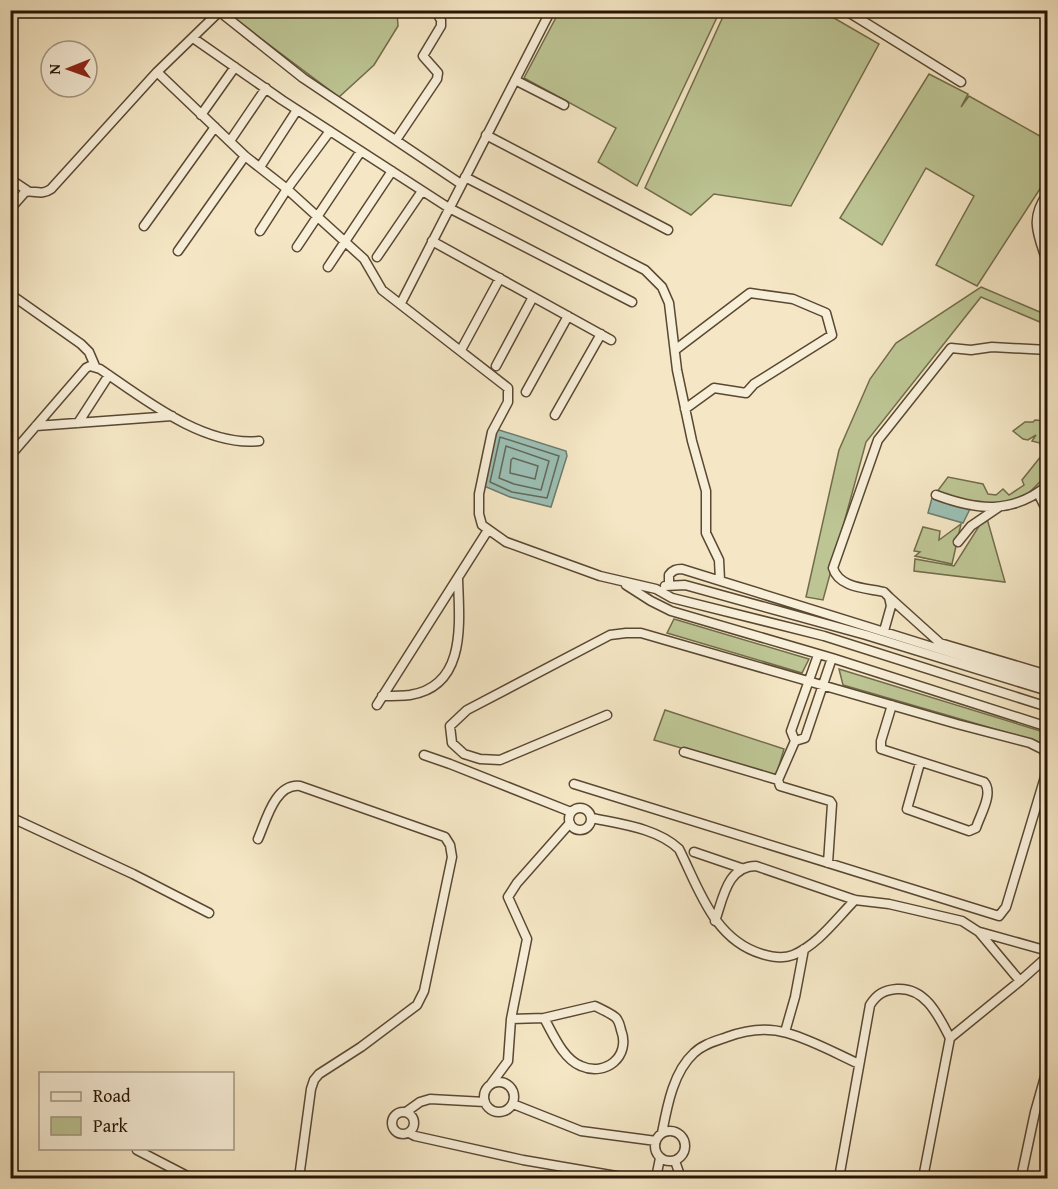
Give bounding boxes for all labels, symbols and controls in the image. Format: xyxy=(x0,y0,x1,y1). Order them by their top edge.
north arrow xyxy=(39,39,99,99)
text: N xyxy=(42,63,66,75)
legend xyxy=(39,1072,234,1150)
text: Road xyxy=(93,1082,131,1109)
text: Park xyxy=(93,1112,129,1139)

